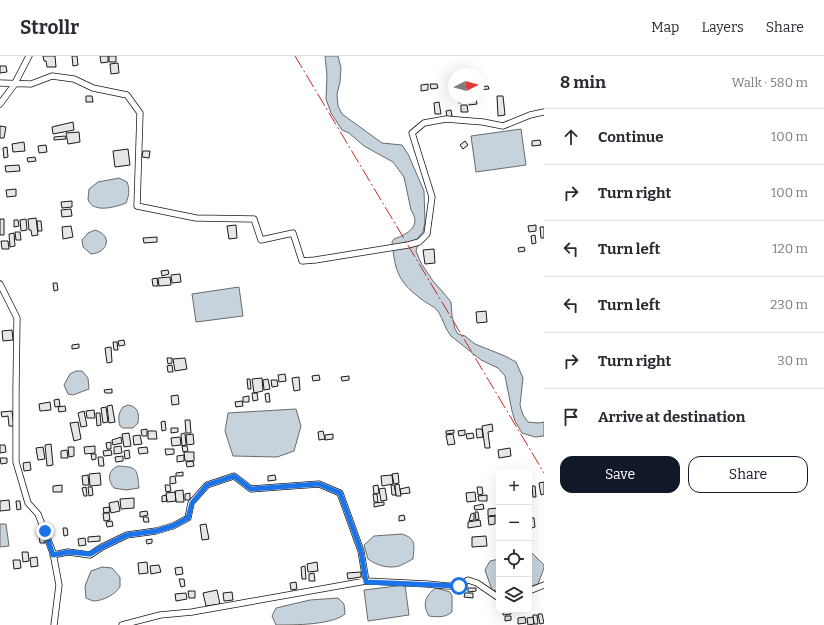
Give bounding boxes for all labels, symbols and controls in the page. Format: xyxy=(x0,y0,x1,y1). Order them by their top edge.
text: Strollr xyxy=(20,16,79,39)
text: Map xyxy=(651,19,679,36)
text: Layers xyxy=(701,19,744,36)
text: Share xyxy=(766,19,804,36)
north arrow xyxy=(448,68,484,104)
text: 8 min xyxy=(560,72,606,93)
text: Walk · 580 m xyxy=(732,75,808,90)
icon: ahead xyxy=(560,126,582,148)
text: Continue xyxy=(598,128,664,146)
text: 100 m xyxy=(771,129,808,144)
icon: right xyxy=(560,182,582,204)
text: Turn right xyxy=(598,184,671,202)
text: 100 m xyxy=(771,185,808,200)
icon: left xyxy=(560,238,582,260)
text: Turn left xyxy=(598,240,660,258)
text: 120 m xyxy=(772,241,808,256)
icon: left xyxy=(560,294,582,316)
text: Turn left xyxy=(598,296,660,314)
text: 230 m xyxy=(770,297,808,312)
icon: right xyxy=(560,350,582,372)
text: Turn right xyxy=(598,352,671,370)
text: 30 m xyxy=(777,353,808,368)
icon: arrive xyxy=(560,406,582,428)
text: Arrive at destination xyxy=(598,408,745,426)
button: Save xyxy=(560,456,680,493)
button: Share xyxy=(688,456,808,493)
map controls xyxy=(496,469,532,613)
button: + xyxy=(496,469,532,505)
button: − xyxy=(496,505,532,541)
route end xyxy=(36,522,54,540)
button: locate xyxy=(496,541,532,577)
route start xyxy=(450,577,468,595)
button: layers xyxy=(496,577,532,613)

